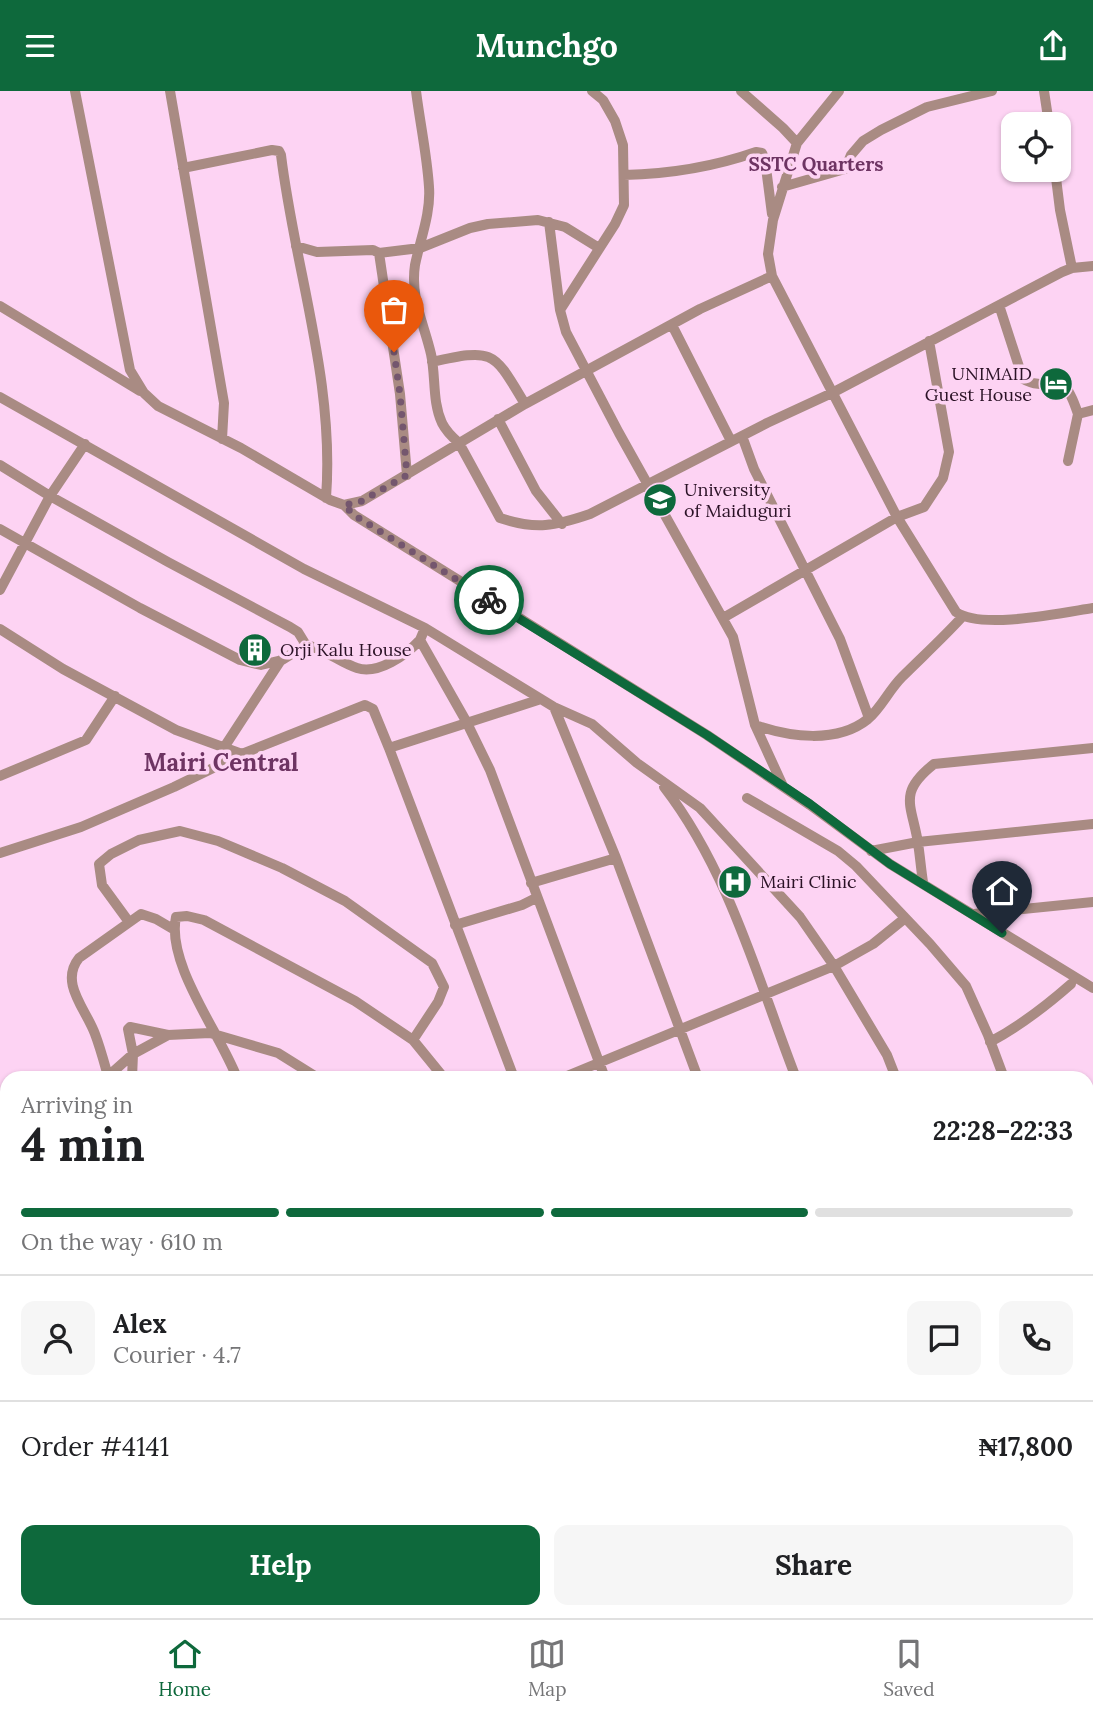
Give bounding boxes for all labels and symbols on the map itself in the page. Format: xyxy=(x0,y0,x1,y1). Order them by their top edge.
district label: SSTC Quarters xyxy=(749,152,883,176)
pin xyxy=(364,280,424,352)
place label: UNIMAID Guest House xyxy=(925,362,1032,406)
hotel icon: UNIMAID Guest House xyxy=(1037,365,1075,403)
place label: University of Maiduguri xyxy=(684,478,791,522)
school or university icon: University of Maiduguri xyxy=(641,481,679,519)
courier xyxy=(454,565,524,635)
building icon: Orji Kalu House xyxy=(236,631,274,669)
place label: Orji Kalu House xyxy=(280,638,412,661)
district label: Mairi Central xyxy=(143,747,299,778)
pin xyxy=(972,861,1032,933)
hospital icon: Mairi Clinic xyxy=(716,863,754,901)
place label: Mairi Clinic xyxy=(760,870,857,893)

